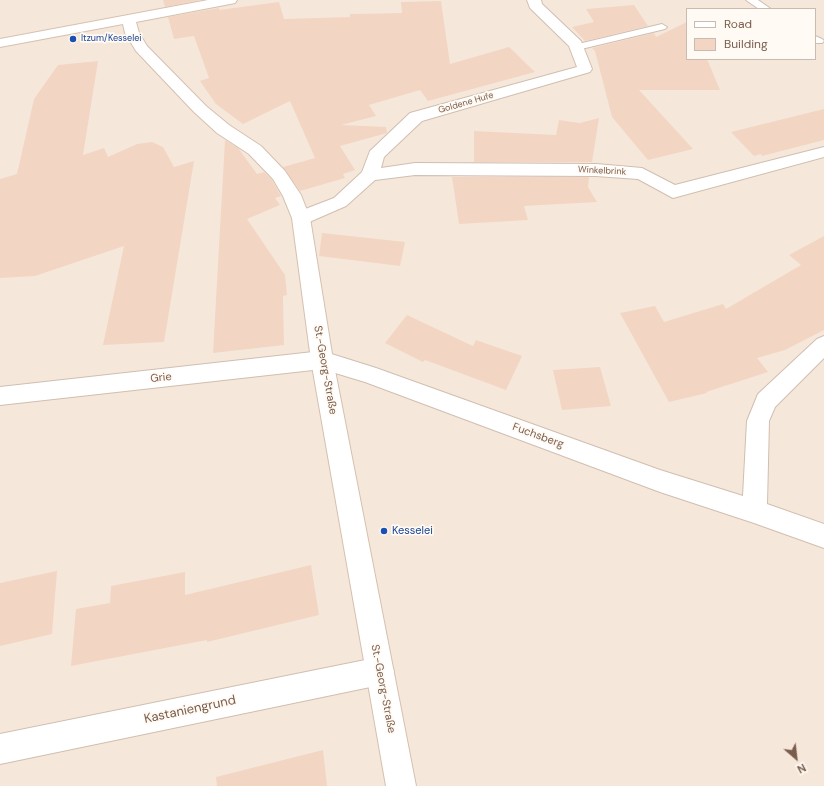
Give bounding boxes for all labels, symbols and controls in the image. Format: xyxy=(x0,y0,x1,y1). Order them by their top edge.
legend xyxy=(686,8,816,60)
text: Road xyxy=(724,16,752,32)
marker: Itzum/Kesselei xyxy=(68,34,78,44)
place label: Itzum/Kesselei xyxy=(81,34,141,44)
text: Building xyxy=(724,36,768,52)
street label: Goldene Hufe xyxy=(437,90,495,116)
street label: Winkelbrink xyxy=(578,164,626,178)
street label: St.-Georg-Straße xyxy=(311,325,339,415)
street label: Grie xyxy=(150,370,172,386)
street label: Fuchsberg xyxy=(511,421,565,451)
place label: Kesselei xyxy=(392,524,433,538)
marker: Kesselei xyxy=(379,526,389,536)
street label: St.-Georg-Straße xyxy=(368,644,398,734)
street label: Kastaniengrund xyxy=(143,693,237,727)
north arrow xyxy=(776,738,816,778)
text: N xyxy=(795,761,808,777)

